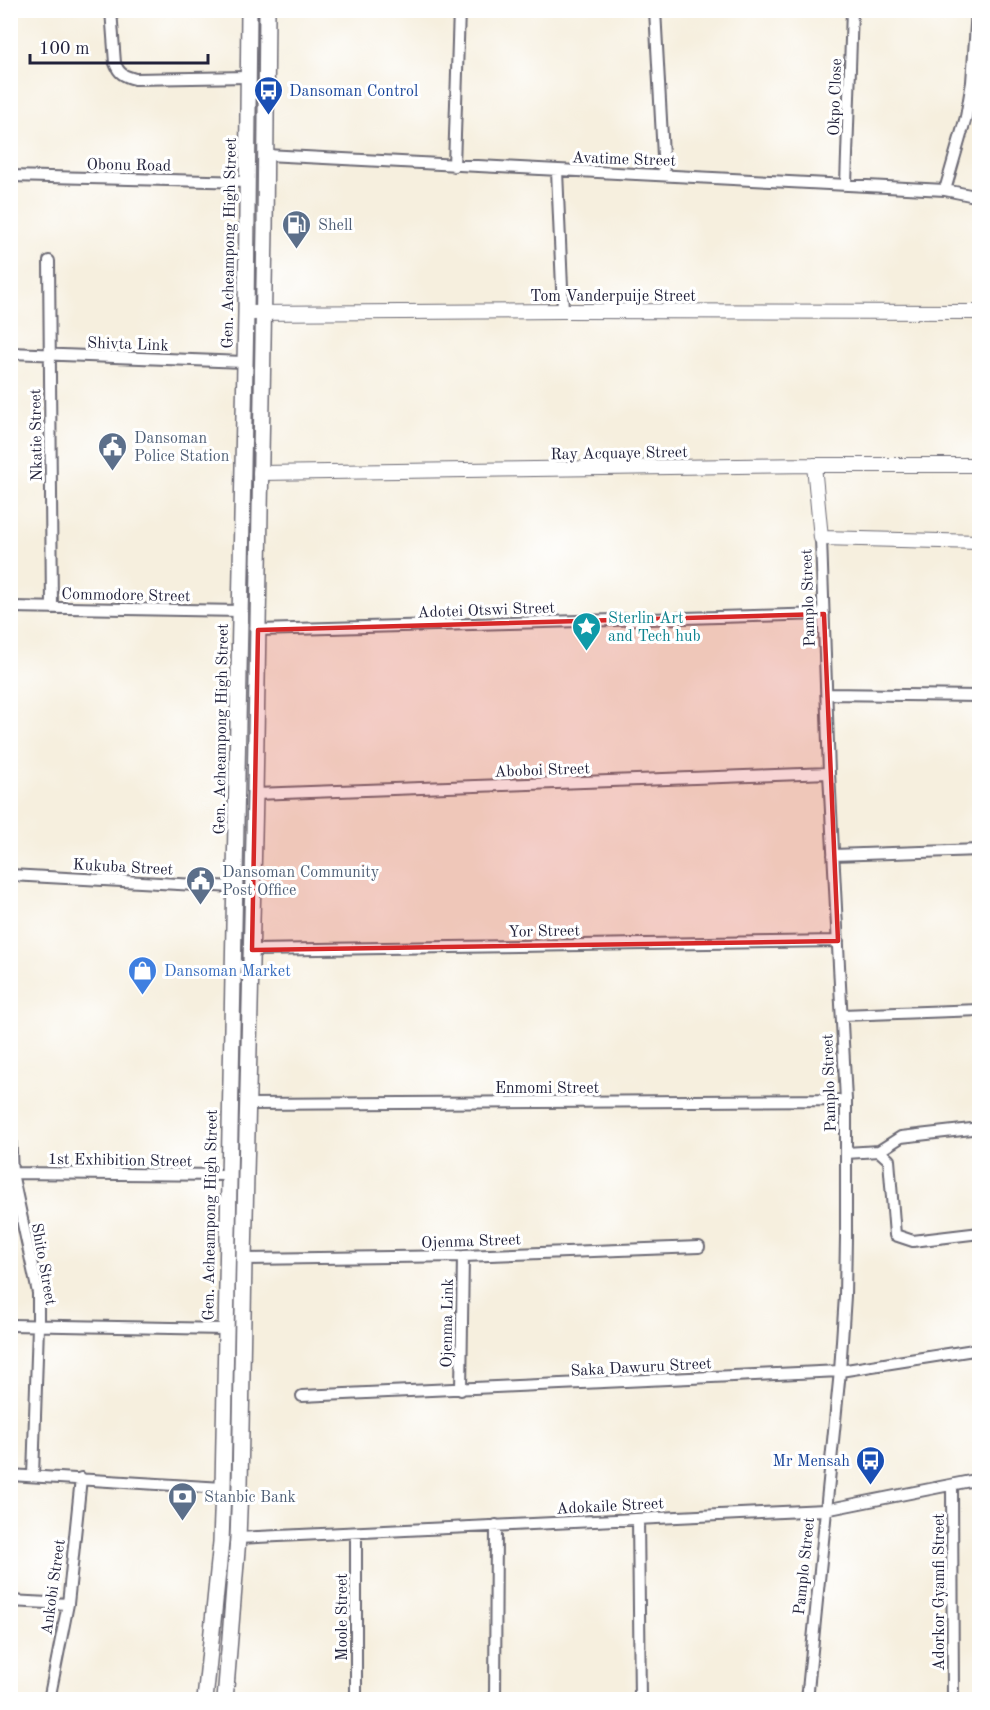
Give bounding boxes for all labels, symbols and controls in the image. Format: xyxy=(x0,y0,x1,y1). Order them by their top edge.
scale bar xyxy=(30,27,208,65)
text: 100 m xyxy=(39,40,90,58)
street label: Okpo Close xyxy=(827,58,845,136)
bus stop icon: Dansoman Control xyxy=(252,74,284,116)
place label: Dansoman Control xyxy=(289,84,418,100)
street label: Gen. Acheampong High Street xyxy=(220,137,240,349)
street label: Avatime Street xyxy=(572,150,677,170)
street label: Obonu Road xyxy=(87,157,171,175)
fuel station icon: Shell xyxy=(281,208,313,250)
place label: Shell xyxy=(318,218,353,234)
street label: Tom Vanderpuije Street xyxy=(530,289,696,305)
street label: Shivta Link xyxy=(87,336,169,354)
street label: Nkatie Street xyxy=(28,388,46,481)
public building icon: Dansoman Police Station xyxy=(97,430,129,472)
place label: Dansoman Police Station xyxy=(134,431,230,465)
street label: Ray Acquaye Street xyxy=(550,445,688,463)
street label: Pamplo Street xyxy=(799,548,819,647)
street label: Commodore Street xyxy=(61,587,191,605)
street label: Adotei Otswi Street xyxy=(417,601,556,621)
place icon: Sterlin Art and Tech hub xyxy=(571,610,603,652)
place label: Sterlin Art and Tech hub xyxy=(608,611,701,645)
street label: Gen. Acheampong High Street xyxy=(212,623,232,835)
street label: Aboboi Street xyxy=(494,761,591,781)
street label: Kukuba Street xyxy=(72,857,174,879)
public building icon: Dansoman Community Post Office xyxy=(185,864,217,906)
place label: Dansoman Community Post Office xyxy=(222,865,380,899)
street label: Yor Street xyxy=(508,923,581,941)
shop icon: Dansoman Market xyxy=(127,954,159,996)
place label: Dansoman Market xyxy=(164,964,291,980)
street label: Pamplo Street xyxy=(820,1033,840,1132)
street label: Enmomi Street xyxy=(495,1081,600,1097)
street label: Gen. Acheampong High Street xyxy=(201,1109,221,1321)
street label: 1st Exhibition Street xyxy=(48,1152,193,1170)
street label: Shito Street xyxy=(28,1222,58,1307)
street label: Ojenma Street xyxy=(421,1232,522,1252)
street label: Ojenma Link xyxy=(439,1278,457,1368)
street label: Saka Dawuru Street xyxy=(570,1356,713,1380)
bus stop icon: Mr Mensah xyxy=(855,1444,887,1486)
place label: Mr Mensah xyxy=(773,1454,850,1470)
bank icon: Stanbic Bank xyxy=(167,1480,199,1522)
place label: Stanbic Bank xyxy=(204,1490,296,1506)
street label: Adokaile Street xyxy=(556,1496,665,1518)
street label: Adorkor Gyamfi Street xyxy=(932,1513,948,1671)
street label: Pamplo Street xyxy=(792,1516,818,1616)
street label: Ankobi Street xyxy=(39,1538,69,1636)
street label: Moole Street xyxy=(335,1573,351,1661)

